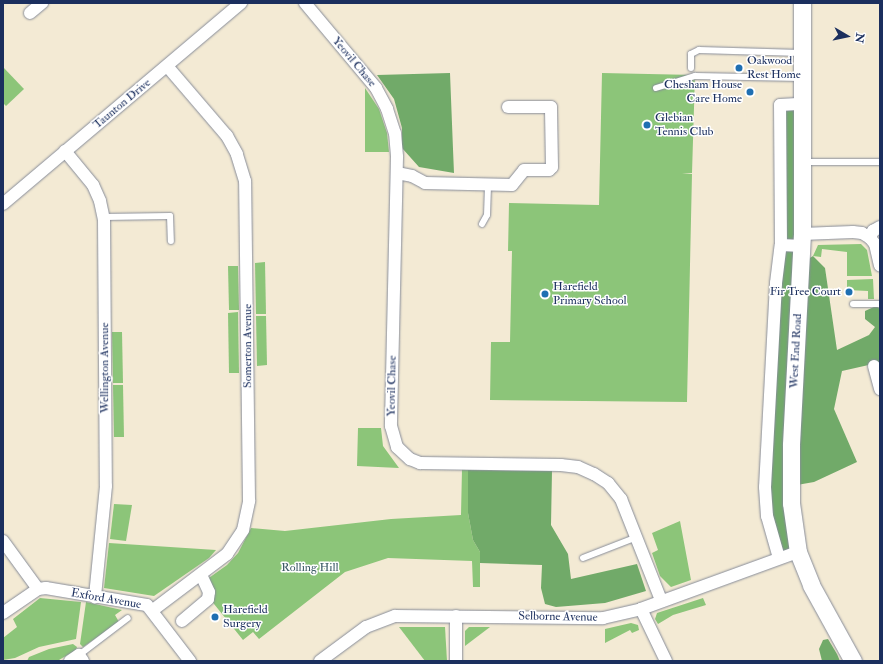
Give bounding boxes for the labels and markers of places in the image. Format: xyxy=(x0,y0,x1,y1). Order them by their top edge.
place label: Oakwood Rest Home xyxy=(747,54,801,82)
marker: Oakwood Rest Home xyxy=(734,63,744,73)
place label: Chesham House Care Home xyxy=(664,78,742,106)
marker: Chesham House Care Home xyxy=(745,87,755,97)
place label: Glebian Tennis Club xyxy=(655,111,713,139)
marker: Glebian Tennis Club xyxy=(642,120,652,130)
place label: Harefield Primary School xyxy=(553,280,626,308)
place label: Fir Tree Court xyxy=(770,285,841,299)
marker: Fir Tree Court xyxy=(844,287,854,297)
marker: Harefield Primary School xyxy=(540,289,550,299)
place label: Harefield Surgery xyxy=(223,603,268,631)
marker: Harefield Surgery xyxy=(210,612,220,622)

